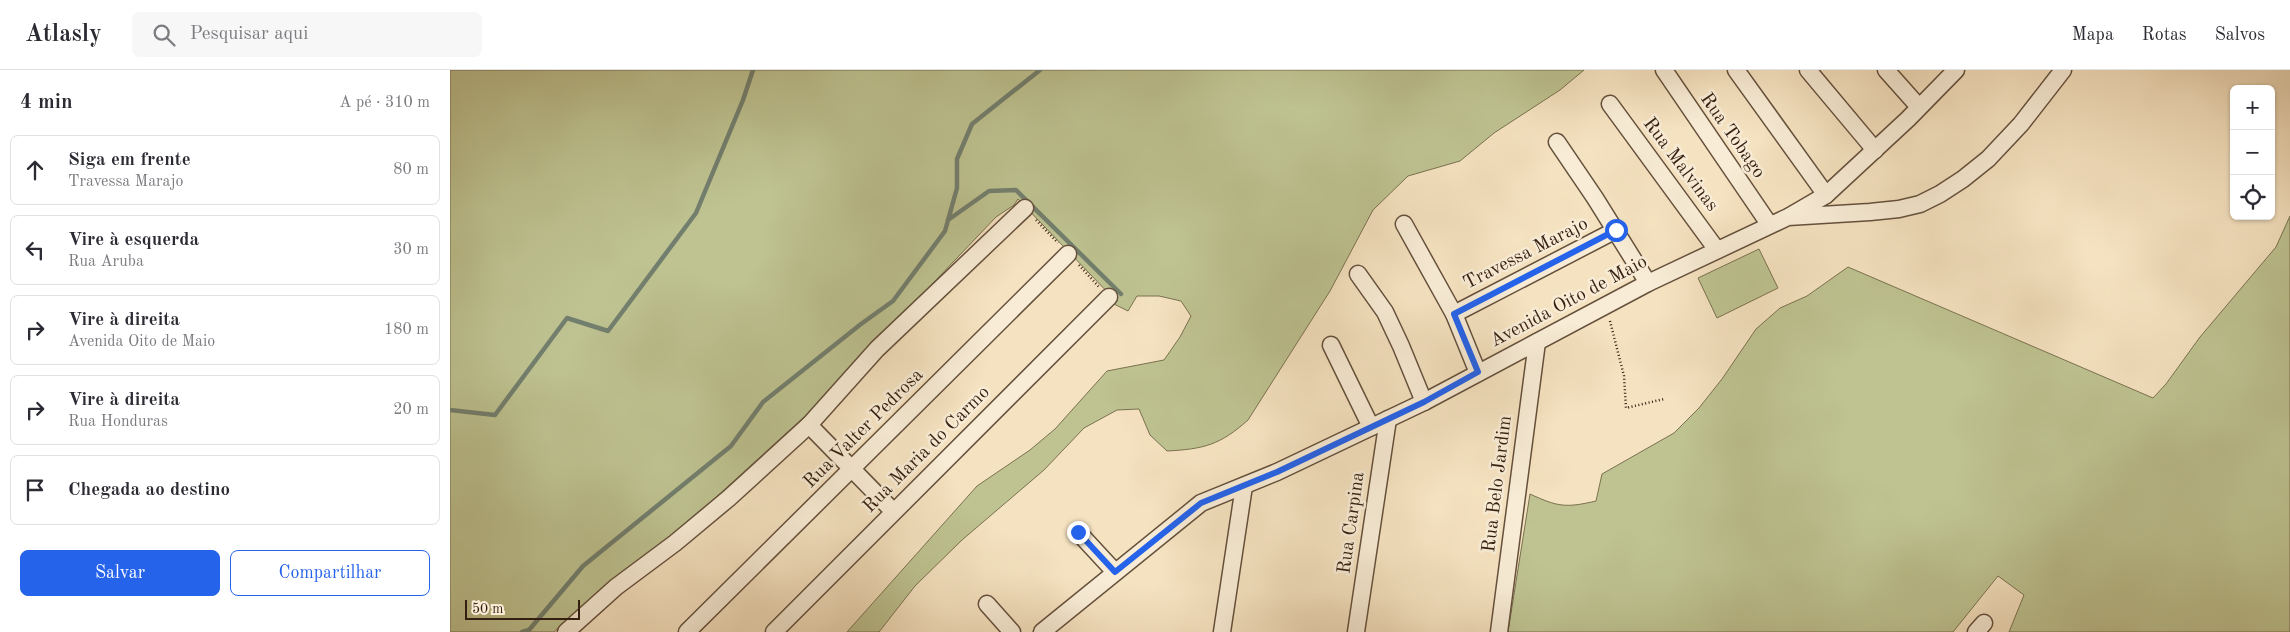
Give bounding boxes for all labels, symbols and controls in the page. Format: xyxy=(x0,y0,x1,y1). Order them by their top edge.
search box xyxy=(132,12,482,57)
icon: search xyxy=(150,21,178,49)
text: Atlasly xyxy=(25,23,102,47)
text: Pesquisar aqui xyxy=(190,25,308,44)
text: Mapa xyxy=(2072,26,2114,44)
text: Rotas xyxy=(2142,26,2187,44)
text: Salvos xyxy=(2215,26,2265,44)
map controls xyxy=(2230,85,2275,220)
button: + xyxy=(2230,85,2275,130)
street label: Rua Tobago xyxy=(1696,90,1768,182)
text: 4 min xyxy=(20,92,73,113)
text: A pé · 310 m xyxy=(339,95,430,111)
street label: Rua Malvinas xyxy=(1639,115,1721,215)
button: − xyxy=(2230,130,2275,175)
text: Siga em frente xyxy=(68,151,191,170)
icon: ahead xyxy=(21,156,49,184)
text: 80 m xyxy=(393,162,429,178)
text: Travessa Marajo xyxy=(68,174,184,190)
button: locate xyxy=(2230,175,2275,220)
street label: Travessa Marajo xyxy=(1461,214,1591,294)
route start xyxy=(1605,219,1628,242)
text: Vire à esquerda xyxy=(68,231,199,250)
icon: left xyxy=(21,236,49,264)
text: 30 m xyxy=(393,242,429,258)
street label: Avenida Oito de Maio xyxy=(1487,253,1651,351)
text: Rua Aruba xyxy=(68,254,144,270)
text: Vire à direita xyxy=(68,311,180,330)
icon: right xyxy=(21,316,49,344)
text: 180 m xyxy=(384,322,429,338)
text: Avenida Oito de Maio xyxy=(68,334,215,350)
street label: Rua Valter Pedrosa xyxy=(801,365,928,492)
street label: Rua Maria do Carmo xyxy=(860,383,994,517)
text: Vire à direita xyxy=(68,391,180,410)
icon: right xyxy=(21,396,49,424)
text: 20 m xyxy=(393,402,429,418)
text: Rua Honduras xyxy=(68,414,168,430)
street label: Rua Belo Jardim xyxy=(1480,414,1516,554)
street label: Rua Carpina xyxy=(1335,470,1369,575)
icon: arrive xyxy=(21,476,49,504)
text: Chegada ao destino xyxy=(68,481,230,500)
route end xyxy=(1067,521,1090,544)
button: Salvar xyxy=(20,550,220,596)
button: Compartilhar xyxy=(230,550,430,596)
scale bar xyxy=(465,597,580,620)
text: 50 m xyxy=(472,602,503,616)

